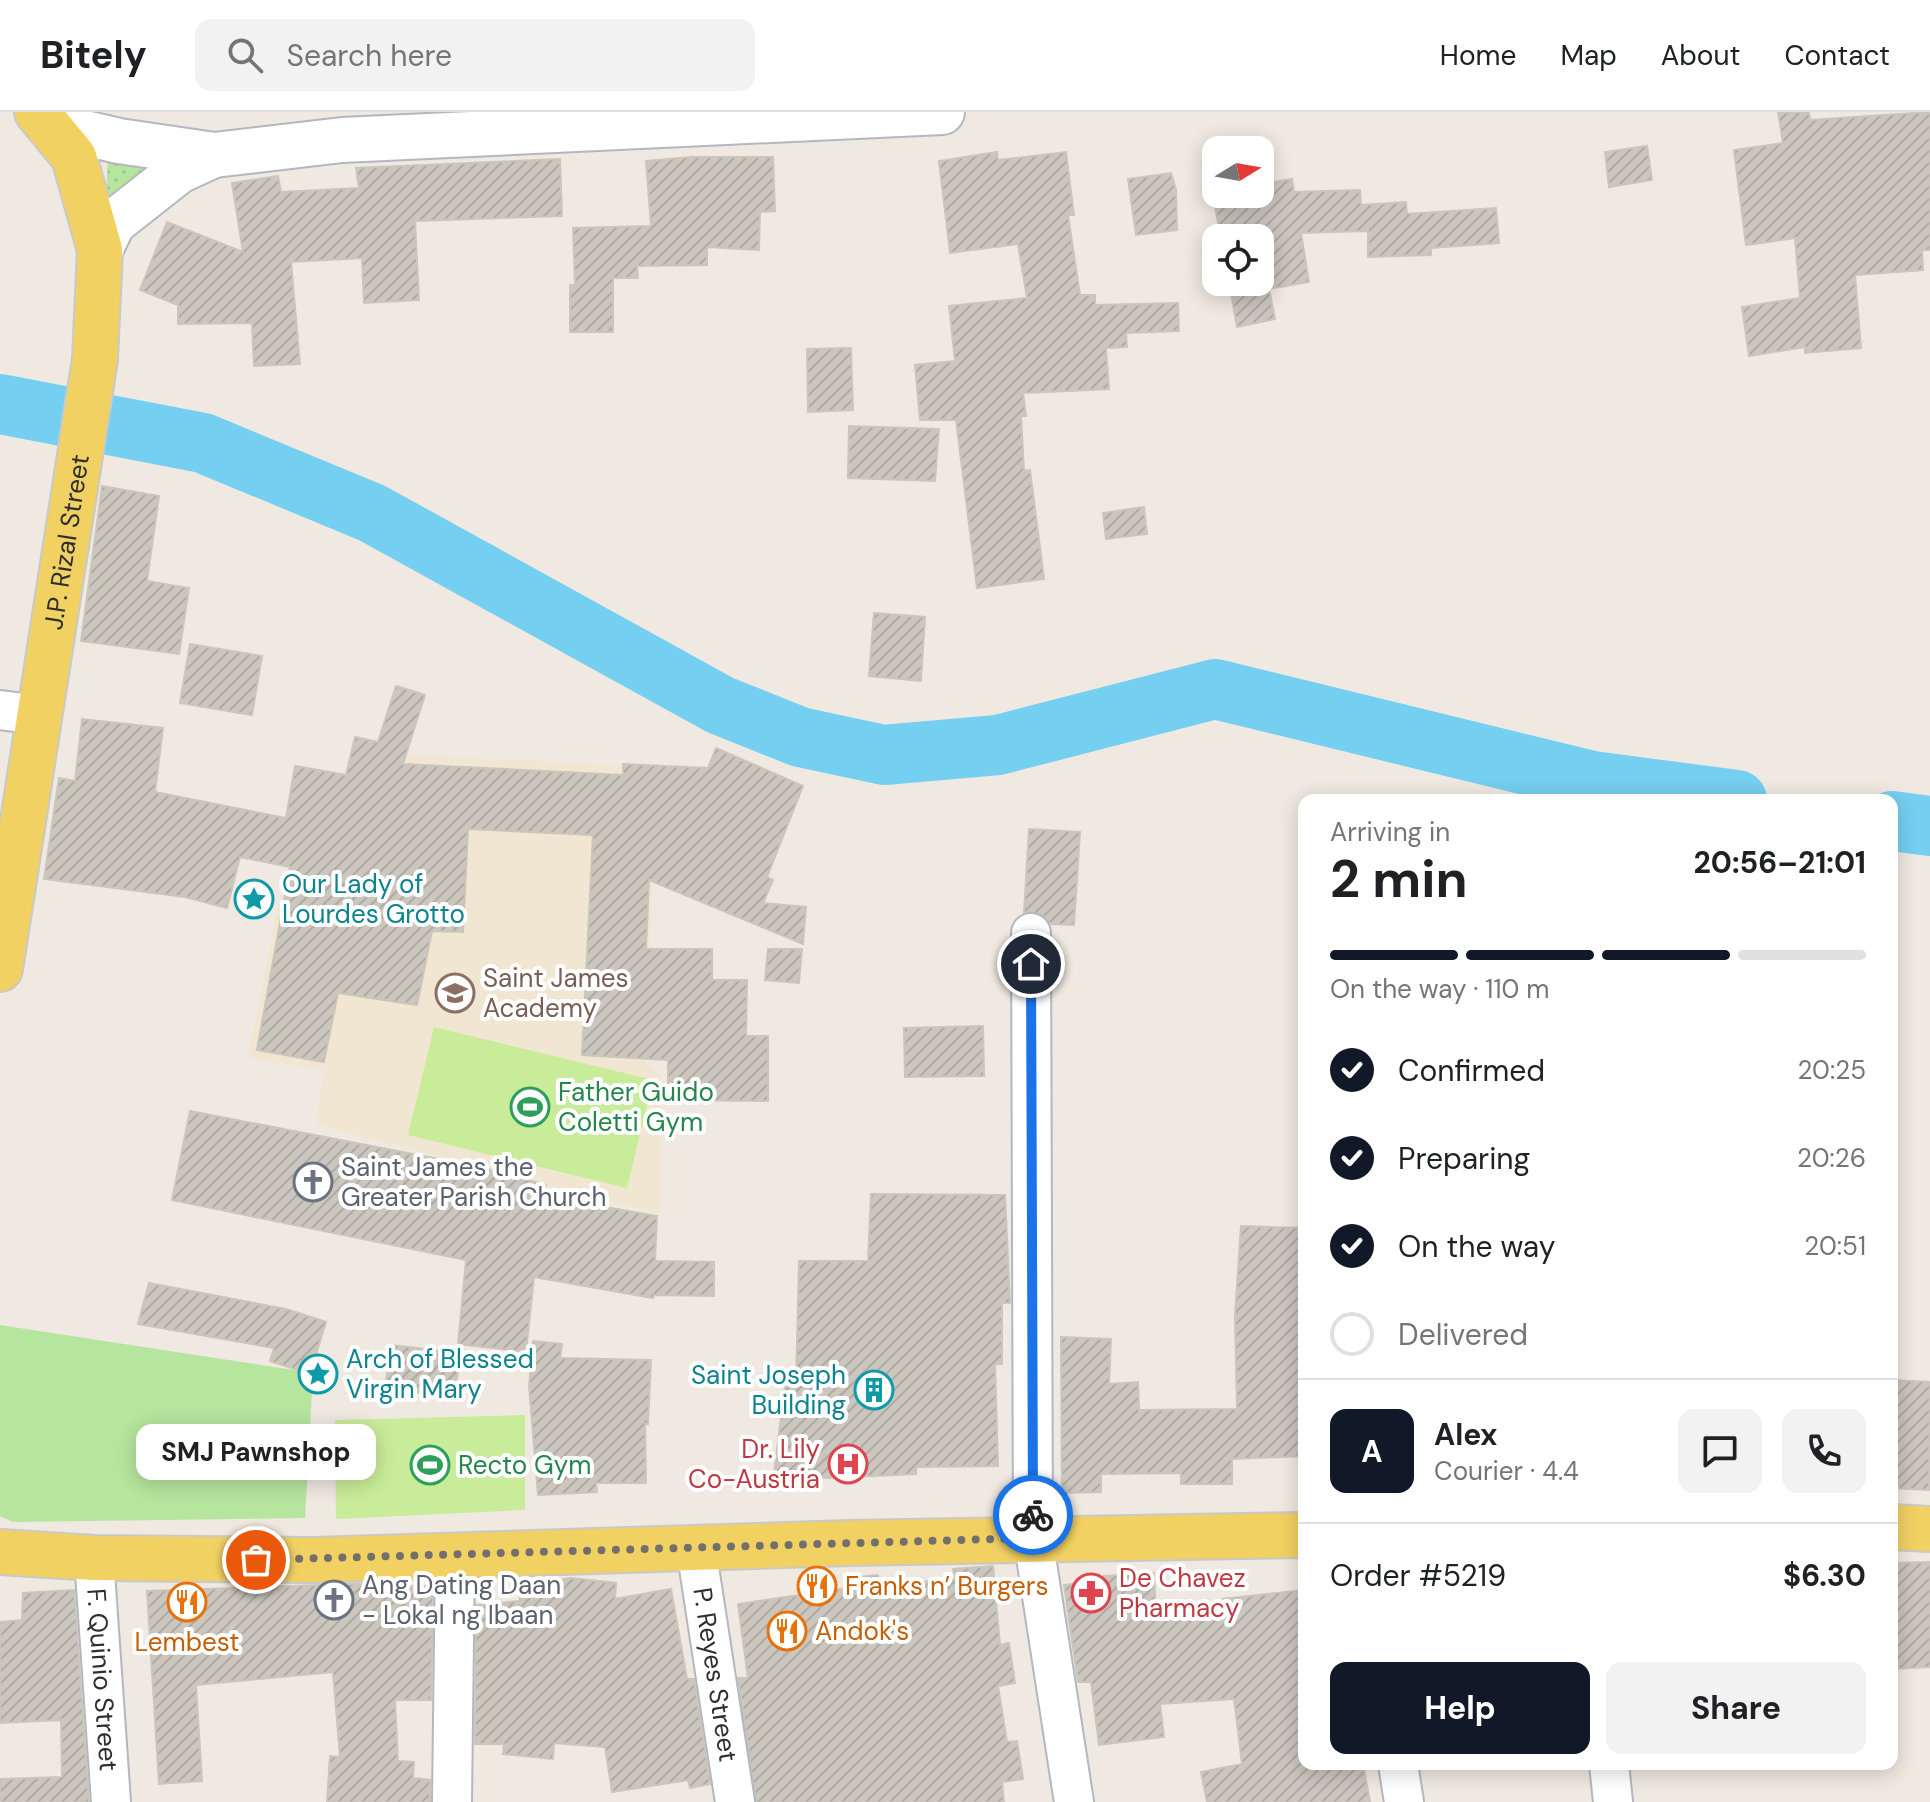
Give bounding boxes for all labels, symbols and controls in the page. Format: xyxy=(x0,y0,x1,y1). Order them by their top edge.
search box xyxy=(195,19,755,91)
text: Bitely xyxy=(40,30,147,80)
icon: search xyxy=(223,33,267,77)
text: Search here xyxy=(287,36,452,75)
text: Home xyxy=(1440,37,1516,74)
text: Map xyxy=(1560,37,1617,74)
text: About xyxy=(1661,37,1740,74)
text: Contact xyxy=(1784,37,1890,74)
north arrow xyxy=(1202,136,1274,208)
map controls xyxy=(1202,136,1274,296)
button: locate xyxy=(1202,224,1274,296)
street label: J.P. Rizal Street xyxy=(36,452,97,632)
text: Arriving in xyxy=(1330,815,1450,849)
text: 20:56–21:01 xyxy=(1694,843,1866,882)
text: 2 min xyxy=(1330,845,1468,913)
place label: Our Lady of Lourdes Grotto xyxy=(282,867,465,931)
place icon: Our Lady of Lourdes Grotto xyxy=(233,878,275,920)
pin xyxy=(997,930,1065,998)
icon: home xyxy=(1009,942,1053,986)
place label: Saint James Academy xyxy=(483,961,629,1025)
school or university icon: Saint James Academy xyxy=(434,972,476,1014)
text: On the way · 110 m xyxy=(1330,972,1549,1006)
icon: check xyxy=(1330,1048,1374,1092)
text: Confirmed xyxy=(1398,1051,1545,1090)
text: 20:25 xyxy=(1797,1053,1866,1087)
place label: Father Guido Coletti Gym xyxy=(558,1075,714,1139)
sports icon: Father Guido Coletti Gym xyxy=(509,1086,551,1128)
icon: check xyxy=(1330,1136,1374,1180)
text: Preparing xyxy=(1398,1139,1530,1178)
text: 20:26 xyxy=(1797,1141,1866,1175)
place label: Saint James the Greater Parish Church xyxy=(341,1150,606,1214)
church icon: Saint James the Greater Parish Church xyxy=(292,1161,334,1203)
icon: check xyxy=(1330,1224,1374,1268)
text: On the way xyxy=(1398,1227,1555,1266)
text: 20:51 xyxy=(1804,1229,1866,1263)
text: Delivered xyxy=(1398,1315,1528,1354)
place label: Arch of Blessed Virgin Mary xyxy=(346,1342,534,1406)
place icon: Arch of Blessed Virgin Mary xyxy=(297,1353,339,1395)
place label: Saint Joseph Building xyxy=(691,1358,846,1422)
building icon: Saint Joseph Building xyxy=(853,1369,895,1411)
button: chat xyxy=(1678,1409,1762,1493)
button: phone xyxy=(1782,1409,1866,1493)
text: Alex xyxy=(1434,1415,1497,1454)
callout: SMJ Pawnshop xyxy=(136,1424,376,1480)
place label: Dr. Lily Co-Austria xyxy=(688,1432,820,1496)
text: A xyxy=(1361,1432,1383,1471)
text: SMJ Pawnshop xyxy=(161,1435,351,1469)
hospital icon: Dr. Lily Co-Austria xyxy=(827,1443,869,1485)
sports icon: Recto Gym xyxy=(409,1444,451,1486)
place label: Recto Gym xyxy=(458,1448,591,1482)
text: Courier · 4.4 xyxy=(1434,1454,1579,1488)
courier xyxy=(993,1475,1073,1555)
icon: bike xyxy=(1011,1493,1055,1537)
pin xyxy=(222,1526,290,1594)
icon: bag xyxy=(234,1538,278,1582)
text: Order #5219 xyxy=(1330,1556,1506,1595)
text: $6.30 xyxy=(1783,1556,1866,1595)
place label: De Chavez Pharmacy xyxy=(1119,1561,1246,1625)
restaurant icon: Franks n’ Burgers xyxy=(796,1565,838,1607)
place label: Ang Dating Daan - Lokal ng Ibaan xyxy=(362,1568,561,1632)
place label: Franks n’ Burgers xyxy=(845,1569,1049,1603)
pharmacy icon: De Chavez Pharmacy xyxy=(1070,1572,1112,1614)
church icon: Ang Dating Daan - Lokal ng Ibaan xyxy=(313,1579,355,1621)
restaurant icon: Lembest xyxy=(166,1581,208,1623)
street label: P. Reyes Street xyxy=(685,1585,746,1764)
street label: F. Quinio Street xyxy=(79,1587,126,1772)
restaurant icon: Andok's xyxy=(766,1610,808,1652)
place label: Andok's xyxy=(815,1614,909,1648)
place label: Lembest xyxy=(135,1625,239,1659)
button: Help xyxy=(1330,1662,1590,1754)
button: Share xyxy=(1606,1662,1866,1754)

